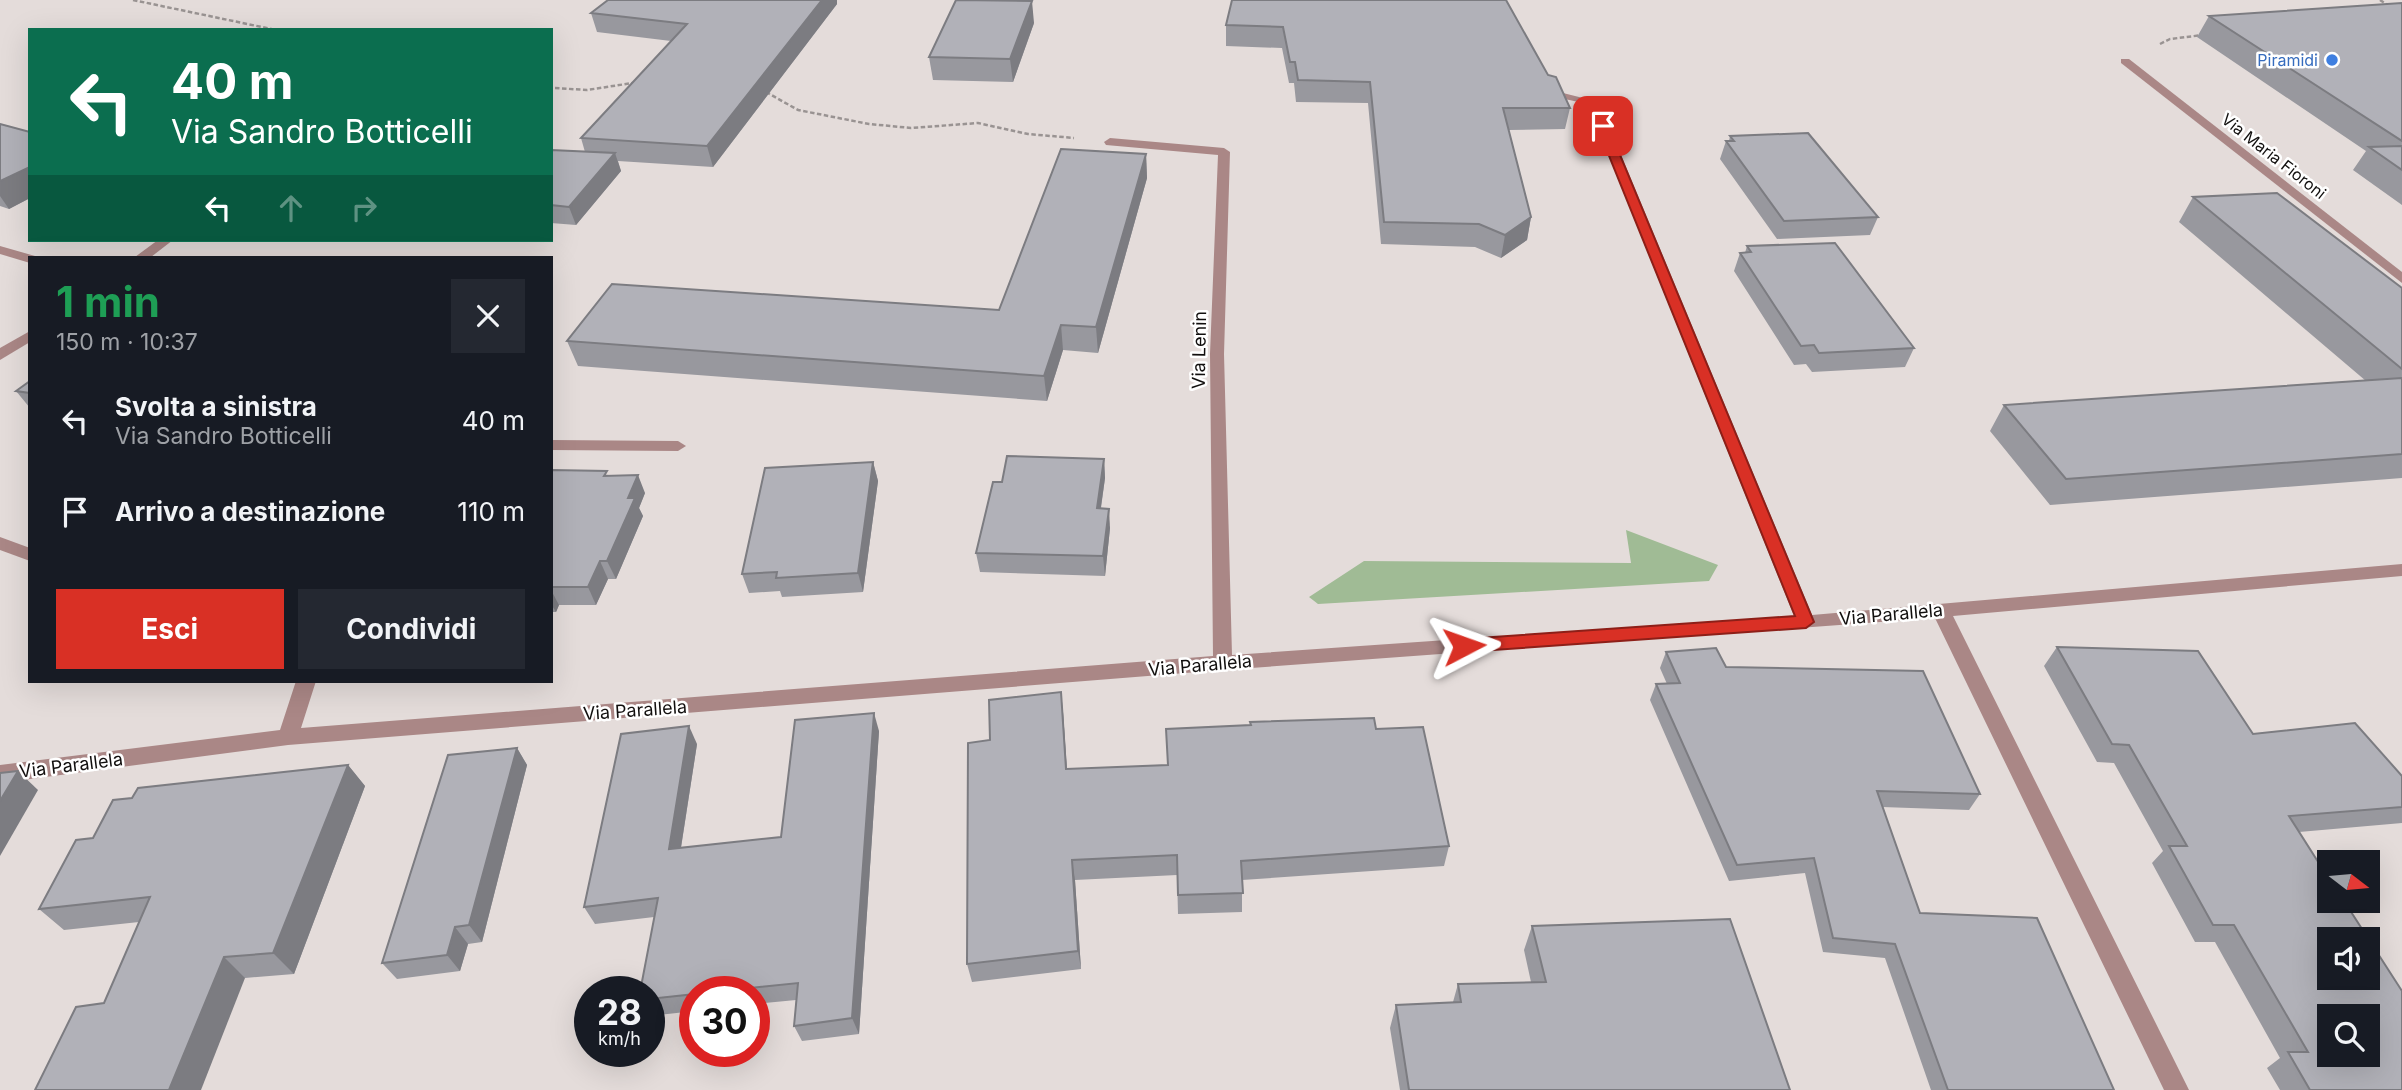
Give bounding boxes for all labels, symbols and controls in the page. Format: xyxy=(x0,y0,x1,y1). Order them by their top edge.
place label: Piramidi xyxy=(2257,50,2318,70)
text: 40 m xyxy=(171,52,294,111)
marker: Piramidi xyxy=(2324,52,2340,68)
icon: left xyxy=(56,56,147,147)
pin xyxy=(1573,96,1633,156)
icon: arrive xyxy=(1584,107,1622,145)
street label: Via Maria Fioroni xyxy=(2218,109,2330,203)
text: Via Sandro Botticelli xyxy=(171,112,473,151)
icon: left xyxy=(199,189,237,227)
icon: ahead xyxy=(272,189,310,227)
icon: right xyxy=(345,189,383,227)
text: 1 min xyxy=(56,276,160,327)
button: close xyxy=(451,279,525,353)
street label: Via Lenin xyxy=(1188,311,1210,389)
text: 150 m · 10:37 xyxy=(56,328,198,356)
text: Svolta a sinistra xyxy=(115,391,317,422)
icon: left xyxy=(56,402,94,440)
text: 40 m xyxy=(462,405,525,436)
text: Via Sandro Botticelli xyxy=(115,422,332,450)
icon: arrive xyxy=(56,493,94,531)
text: Arrivo a destinazione xyxy=(115,496,385,527)
text: 110 m xyxy=(457,496,525,527)
button: Esci xyxy=(56,589,284,669)
button: Condividi xyxy=(298,589,525,669)
street label: Via Parallela xyxy=(1838,599,1944,629)
position arrow xyxy=(1427,609,1501,683)
street label: Via Parallela xyxy=(1147,650,1253,680)
street label: Via Parallela xyxy=(582,696,688,724)
street label: Via Parallela xyxy=(18,748,124,782)
north arrow xyxy=(2317,850,2380,914)
map controls xyxy=(2317,850,2380,1067)
button: sound xyxy=(2317,927,2380,990)
speed limit sign: 30 xyxy=(679,976,770,1067)
text: 28 xyxy=(597,991,642,1033)
button: search xyxy=(2317,1004,2380,1067)
text: km/h xyxy=(598,1028,641,1049)

